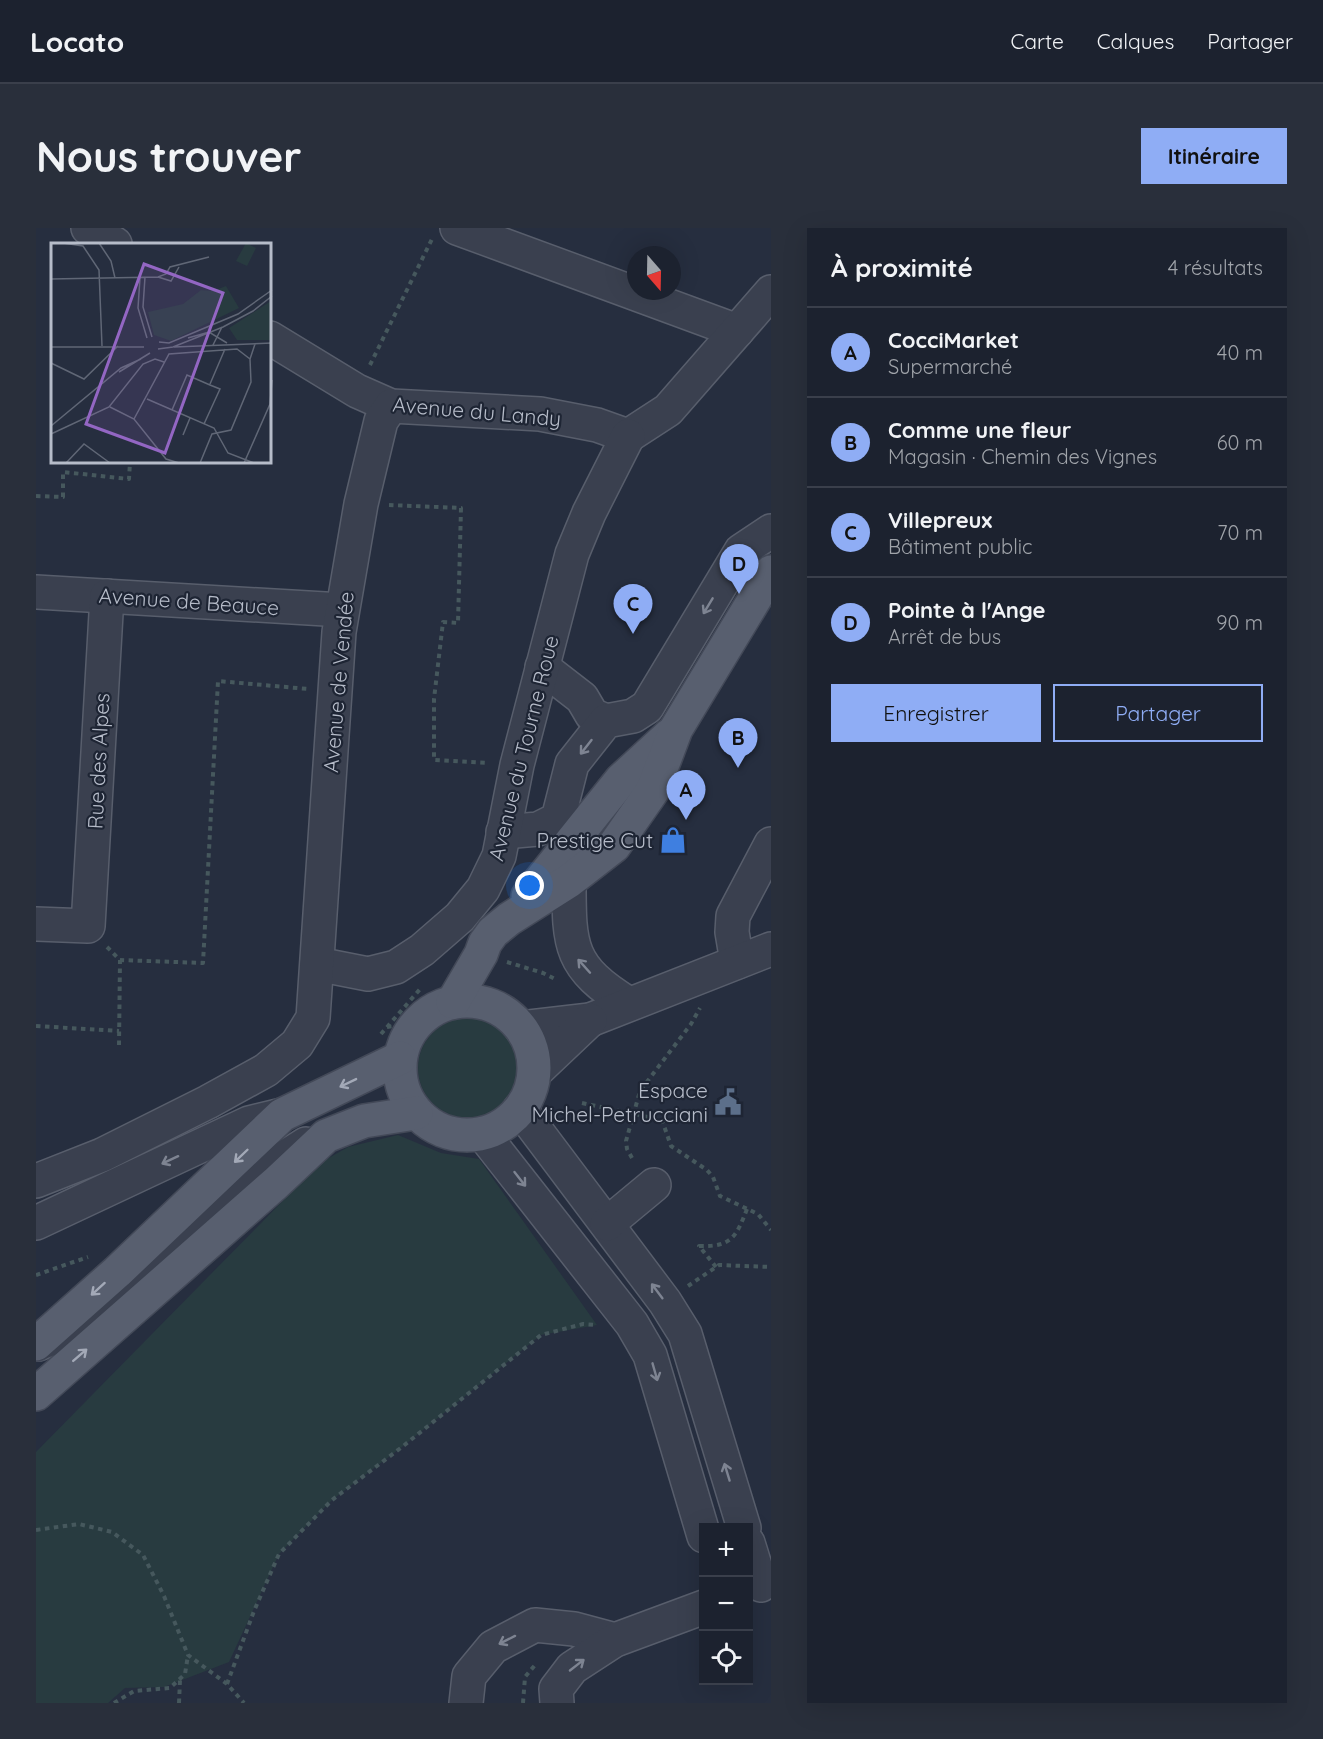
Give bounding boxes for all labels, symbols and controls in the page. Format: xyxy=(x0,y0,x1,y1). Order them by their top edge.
text: Locato xyxy=(30,24,124,59)
text: Carte xyxy=(1010,28,1064,54)
text: Calques xyxy=(1097,28,1174,54)
text: Partager xyxy=(1207,28,1293,54)
button: Itinéraire xyxy=(1141,128,1287,184)
text: Nous trouver xyxy=(36,130,301,183)
inset map xyxy=(51,243,272,464)
north arrow xyxy=(627,246,681,300)
text: À proximité xyxy=(831,251,973,284)
text: 4 résultats xyxy=(1168,255,1263,280)
text: CocciMarket xyxy=(888,326,1019,354)
text: A xyxy=(844,340,857,365)
text: 40 m xyxy=(1217,340,1263,365)
text: Supermarché xyxy=(888,354,1012,379)
street label: Avenue du Landy xyxy=(392,391,562,431)
text: Comme une fleur xyxy=(888,416,1071,444)
text: B xyxy=(844,430,857,455)
text: 60 m xyxy=(1217,430,1263,455)
text: Magasin · Chemin des Vignes xyxy=(888,444,1157,469)
text: Villepreux xyxy=(888,506,992,534)
text: C xyxy=(844,520,857,545)
text: 70 m xyxy=(1217,520,1263,545)
text: Bâtiment public xyxy=(888,534,1032,559)
pin: D xyxy=(720,544,758,594)
street label: Avenue de Beauce xyxy=(98,582,280,620)
pin: C xyxy=(614,584,652,634)
street label: Avenue de Vendée xyxy=(317,590,359,774)
text: Pointe à l'Ange xyxy=(888,596,1045,624)
one-way arrow xyxy=(701,597,713,614)
text: D xyxy=(843,610,858,635)
text: 90 m xyxy=(1216,610,1263,635)
text: Arrêt de bus xyxy=(888,624,1001,649)
street label: Avenue du Tourne Roue xyxy=(482,633,564,863)
button: Enregistrer xyxy=(831,684,1041,742)
button: Partager xyxy=(1053,684,1263,742)
street label: Rue des Alpes xyxy=(81,692,115,830)
pin: B xyxy=(718,718,758,768)
one-way arrow xyxy=(579,739,592,755)
pin: A xyxy=(666,770,706,820)
shop icon: Prestige Cut xyxy=(658,825,688,855)
place label: Prestige Cut xyxy=(536,827,653,853)
your location xyxy=(515,871,544,900)
one-way arrow xyxy=(577,959,591,974)
place label: Espace Michel-Petrucciani xyxy=(532,1077,708,1127)
one-way arrow xyxy=(339,1078,357,1090)
public building icon: Espace Michel-Petrucciani xyxy=(713,1087,743,1117)
one-way arrow xyxy=(233,1148,248,1163)
one-way arrow xyxy=(162,1154,180,1166)
one-way arrow xyxy=(513,1171,526,1187)
one-way arrow xyxy=(91,1282,106,1296)
one-way arrow xyxy=(651,1284,663,1300)
one-way arrow xyxy=(72,1348,87,1362)
one-way arrow xyxy=(650,1362,661,1381)
one-way arrow xyxy=(721,1462,732,1481)
map controls xyxy=(699,1523,753,1685)
button: + xyxy=(699,1523,753,1577)
button: − xyxy=(699,1577,753,1631)
button: locate xyxy=(699,1631,753,1685)
one-way arrow xyxy=(498,1635,516,1646)
one-way arrow xyxy=(569,1659,585,1672)

